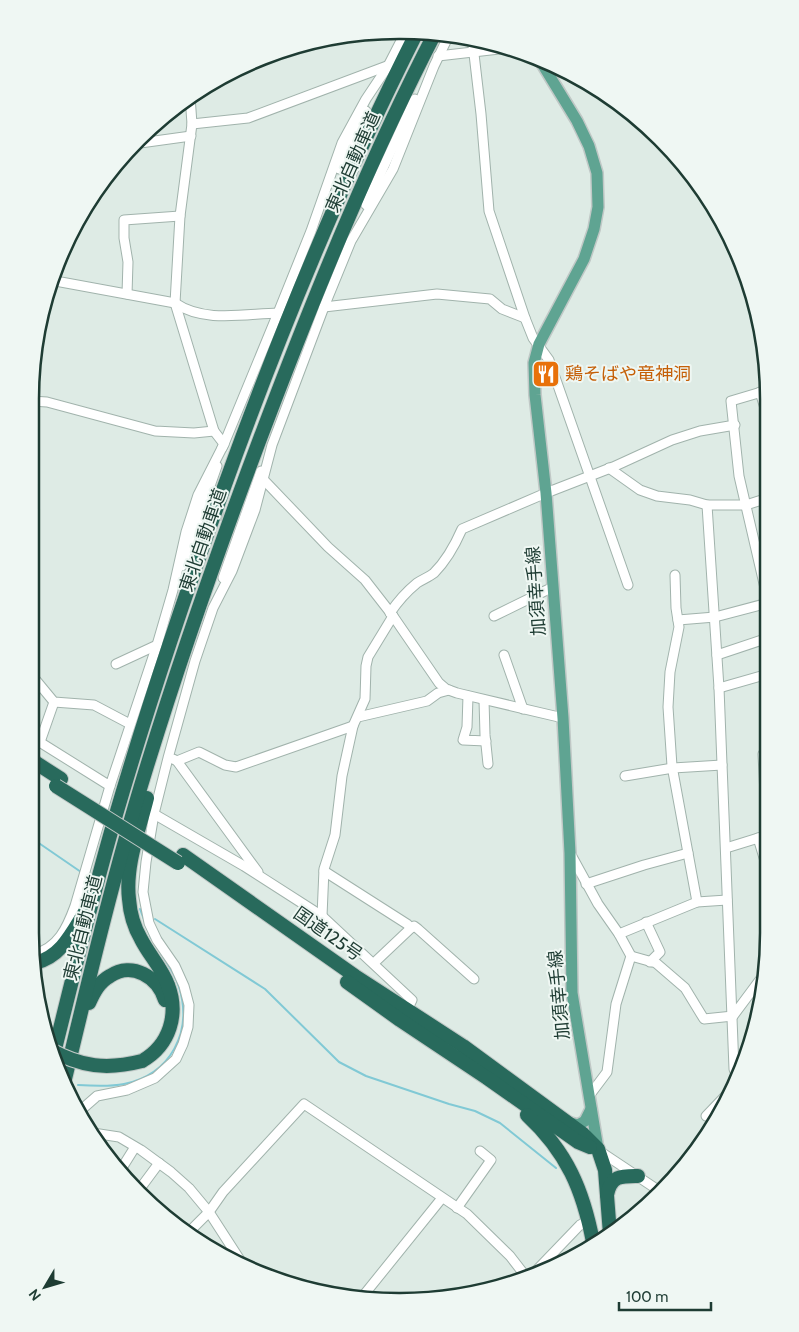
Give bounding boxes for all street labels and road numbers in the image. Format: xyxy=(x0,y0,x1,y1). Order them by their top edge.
street label: 東北自動車道 xyxy=(321,108,385,216)
street label: 東北自動車道 xyxy=(175,485,231,595)
street label: 加須幸手線 xyxy=(522,545,550,637)
street label: 東北自動車道 xyxy=(59,873,107,983)
street label: 国道125号 xyxy=(289,902,367,966)
street label: 加須幸手線 xyxy=(544,949,574,1041)

